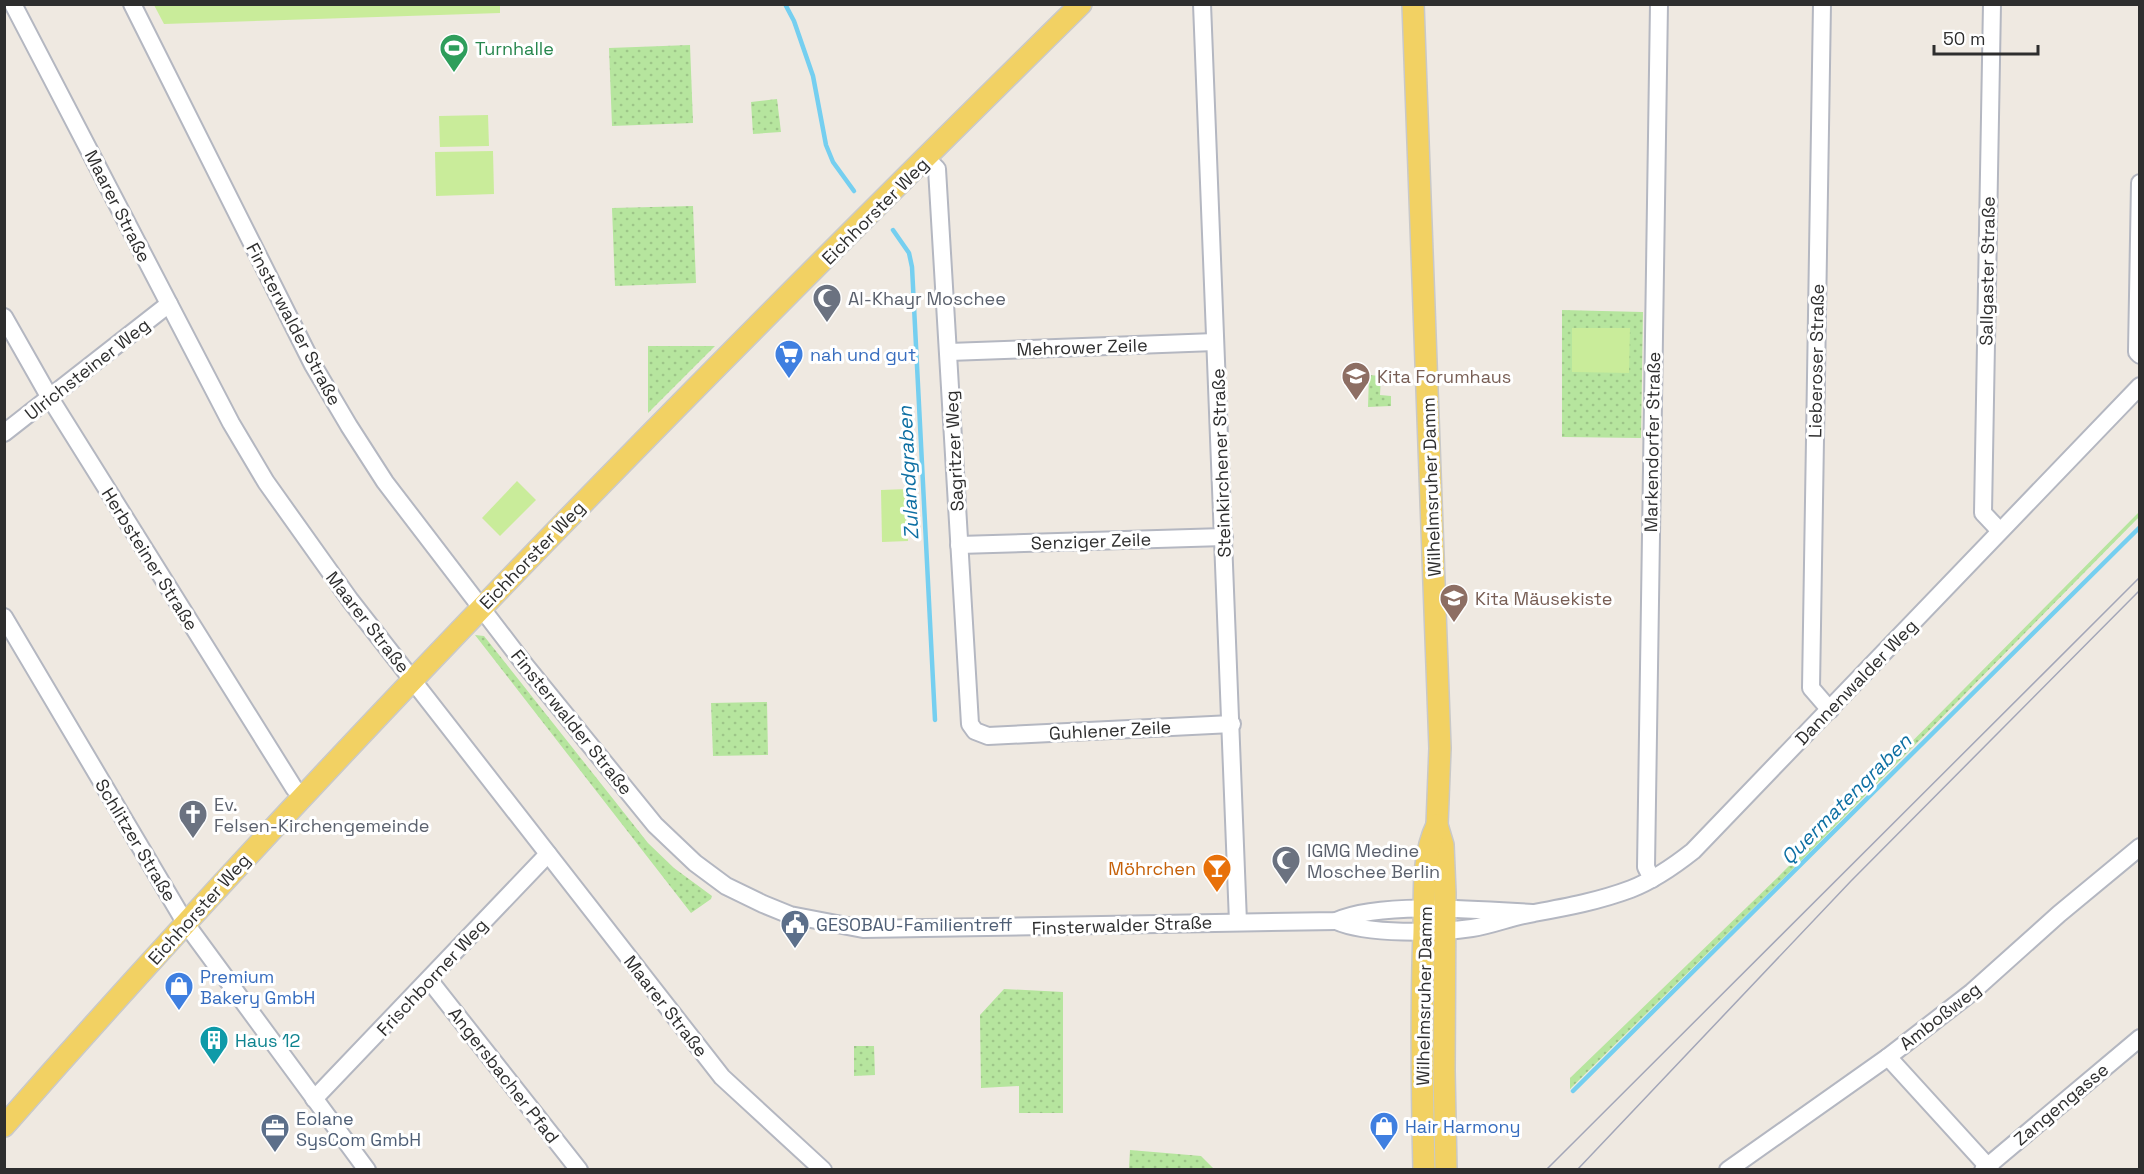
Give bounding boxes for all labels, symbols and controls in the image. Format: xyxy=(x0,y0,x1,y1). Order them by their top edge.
scale bar xyxy=(1934,18,2038,56)
text: 50 m xyxy=(1943,27,1985,50)
sports icon: Turnhalle xyxy=(438,32,470,74)
place label: Turnhalle xyxy=(475,37,554,60)
street label: Maarer Straße xyxy=(80,146,156,266)
street label: Eichhorster Weg xyxy=(817,153,933,269)
street label: Sallgaster Straße xyxy=(1974,196,2000,346)
street label: Finsterwalder Straße xyxy=(241,239,347,409)
mosque icon: Al-Khayr Moschee xyxy=(811,282,843,324)
street label: Lieberoser Straße xyxy=(1803,284,1829,438)
place label: Al-Khayr Moschee xyxy=(848,287,1006,310)
street label: Ulrichsteiner Weg xyxy=(20,313,154,425)
street label: Mehrower Zeile xyxy=(1016,333,1148,361)
supermarket icon: nah und gut xyxy=(773,338,805,380)
place label: nah und gut xyxy=(810,343,916,366)
street label: Markendorfer Straße xyxy=(1639,351,1665,533)
school or university icon: Kita Forumhaus xyxy=(1340,360,1372,402)
place label: Kita Forumhaus xyxy=(1377,365,1511,388)
street label: Steinkirchener Straße xyxy=(1206,368,1236,558)
street label: Sagritzer Weg xyxy=(939,390,969,512)
street label: Wilhelmsruher Damm xyxy=(1416,397,1446,577)
water label: Zulandgraben xyxy=(891,405,924,540)
street label: Herbsteiner Straße xyxy=(97,483,203,635)
street label: Eichhorster Weg xyxy=(474,496,590,614)
street label: Senziger Zeile xyxy=(1030,527,1152,555)
street label: Maarer Straße xyxy=(321,566,415,678)
school or university icon: Kita Mäusekiste xyxy=(1438,582,1470,624)
place label: Kita Mäusekiste xyxy=(1475,587,1612,610)
street label: Dannenwalder Weg xyxy=(1790,614,1922,750)
street label: Finsterwalder Straße xyxy=(506,645,638,799)
street label: Guhlener Zeile xyxy=(1048,715,1172,745)
water label: Quermatengraben xyxy=(1775,728,1917,870)
street label: Schlitzer Straße xyxy=(90,774,182,906)
place label: Ev. Felsen-Kirchengemeinde xyxy=(214,793,429,837)
church icon: Ev. Felsen-Kirchengemeinde xyxy=(177,798,209,840)
place label: IGMG Medine Moschee Berlin xyxy=(1307,839,1440,883)
mosque icon: IGMG Medine Moschee Berlin xyxy=(1270,844,1302,886)
street label: Eichhorster Weg xyxy=(143,849,255,969)
bar icon: Möhrchen xyxy=(1201,852,1233,894)
place label: Möhrchen xyxy=(1108,857,1196,880)
street label: Wilhelmsruher Damm xyxy=(1411,906,1437,1086)
public building icon: GESOBAU-Familientreff xyxy=(779,908,811,950)
street label: Finsterwalder Straße xyxy=(1031,910,1213,940)
street label: Frischborner Weg xyxy=(372,913,492,1041)
place label: GESOBAU-Familientreff xyxy=(816,913,1013,936)
street label: Maarer Straße xyxy=(619,950,713,1062)
place label: Premium Bakery GmbH xyxy=(200,965,315,1009)
shop icon: Premium Bakery GmbH xyxy=(163,970,195,1012)
street label: Amboßweg xyxy=(1895,977,1985,1055)
street label: Angersbacher Pfad xyxy=(444,1002,564,1148)
building icon: Haus 12 xyxy=(198,1024,230,1066)
place label: Haus 12 xyxy=(235,1029,300,1052)
street label: Zangengasse xyxy=(2009,1058,2113,1150)
place label: Eolane SysCom GmbH xyxy=(296,1107,421,1151)
shop icon: Hair Harmony xyxy=(1368,1110,1400,1152)
office icon: Eolane SysCom GmbH xyxy=(259,1112,291,1154)
place label: Hair Harmony xyxy=(1405,1115,1520,1138)

